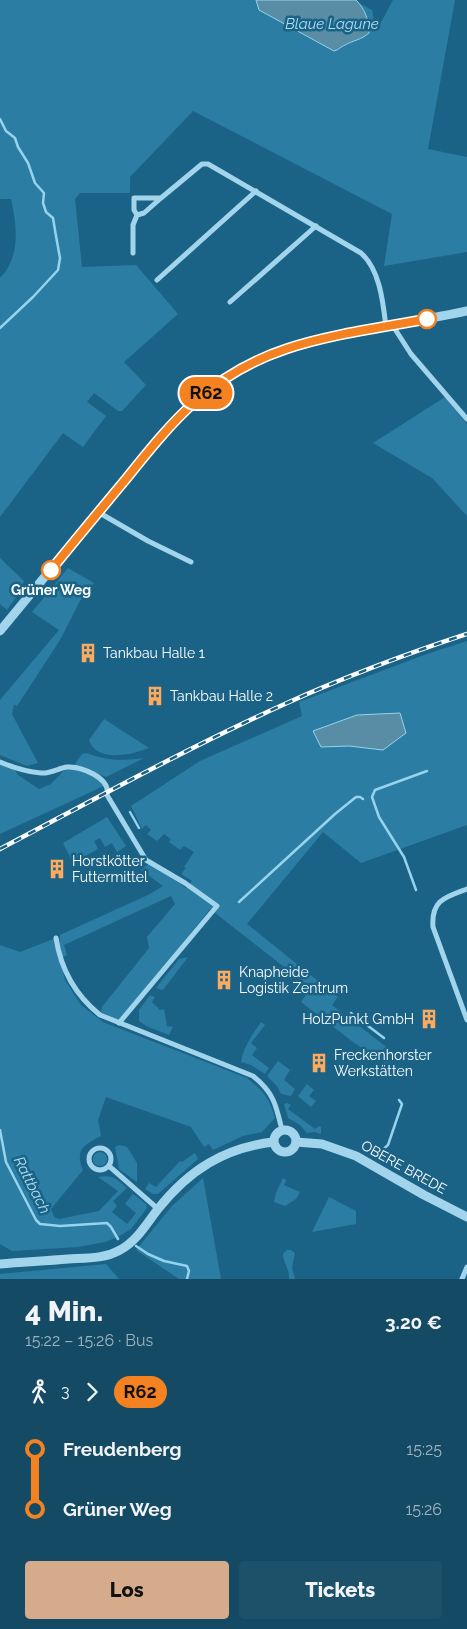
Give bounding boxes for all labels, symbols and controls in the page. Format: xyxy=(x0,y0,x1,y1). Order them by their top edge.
water label: Blaue Lagune xyxy=(285,15,379,33)
unlabelled marker xyxy=(417,309,437,329)
line badge: R62 xyxy=(177,377,235,409)
text: R62 xyxy=(189,382,223,403)
marker: Grüner Weg xyxy=(41,560,61,580)
place label: Grüner Weg xyxy=(11,582,91,598)
building icon: Tankbau Halle 1 xyxy=(77,642,99,664)
place label: Tankbau Halle 1 xyxy=(103,645,205,661)
building icon: Tankbau Halle 2 xyxy=(144,685,166,707)
place label: Tankbau Halle 2 xyxy=(170,688,273,704)
place label: Horstkötter Futtermittel xyxy=(72,853,148,885)
building icon: Horstkötter Futtermittel xyxy=(46,858,68,880)
place label: Knapheide Logistik Zentrum xyxy=(239,964,348,996)
building icon: Knapheide Logistik Zentrum xyxy=(213,969,235,991)
building icon: HolzPunkt GmbH xyxy=(418,1008,440,1030)
place label: HolzPunkt GmbH xyxy=(302,1011,414,1027)
place label: Freckenhorster Werkstätten xyxy=(334,1047,432,1079)
building icon: Freckenhorster Werkstätten xyxy=(308,1052,330,1074)
street label: OBERE BREDE xyxy=(359,1137,449,1197)
water label: Rattbach xyxy=(10,1153,54,1217)
text: 4 Min. xyxy=(25,1295,103,1328)
text: 3.20 € xyxy=(385,1311,442,1333)
text: 15:22 – 15:26 · Bus xyxy=(25,1331,153,1350)
icon: walk xyxy=(25,1378,53,1406)
icon: forward xyxy=(78,1378,106,1406)
text: R62 xyxy=(124,1381,157,1402)
text: 3 xyxy=(61,1382,70,1401)
text: Freudenberg xyxy=(63,1438,182,1460)
text: 15:25 xyxy=(406,1440,442,1459)
text: Grüner Weg xyxy=(63,1498,172,1520)
text: 15:26 xyxy=(405,1500,442,1519)
button: Los xyxy=(25,1561,229,1619)
button: Tickets xyxy=(239,1561,442,1619)

